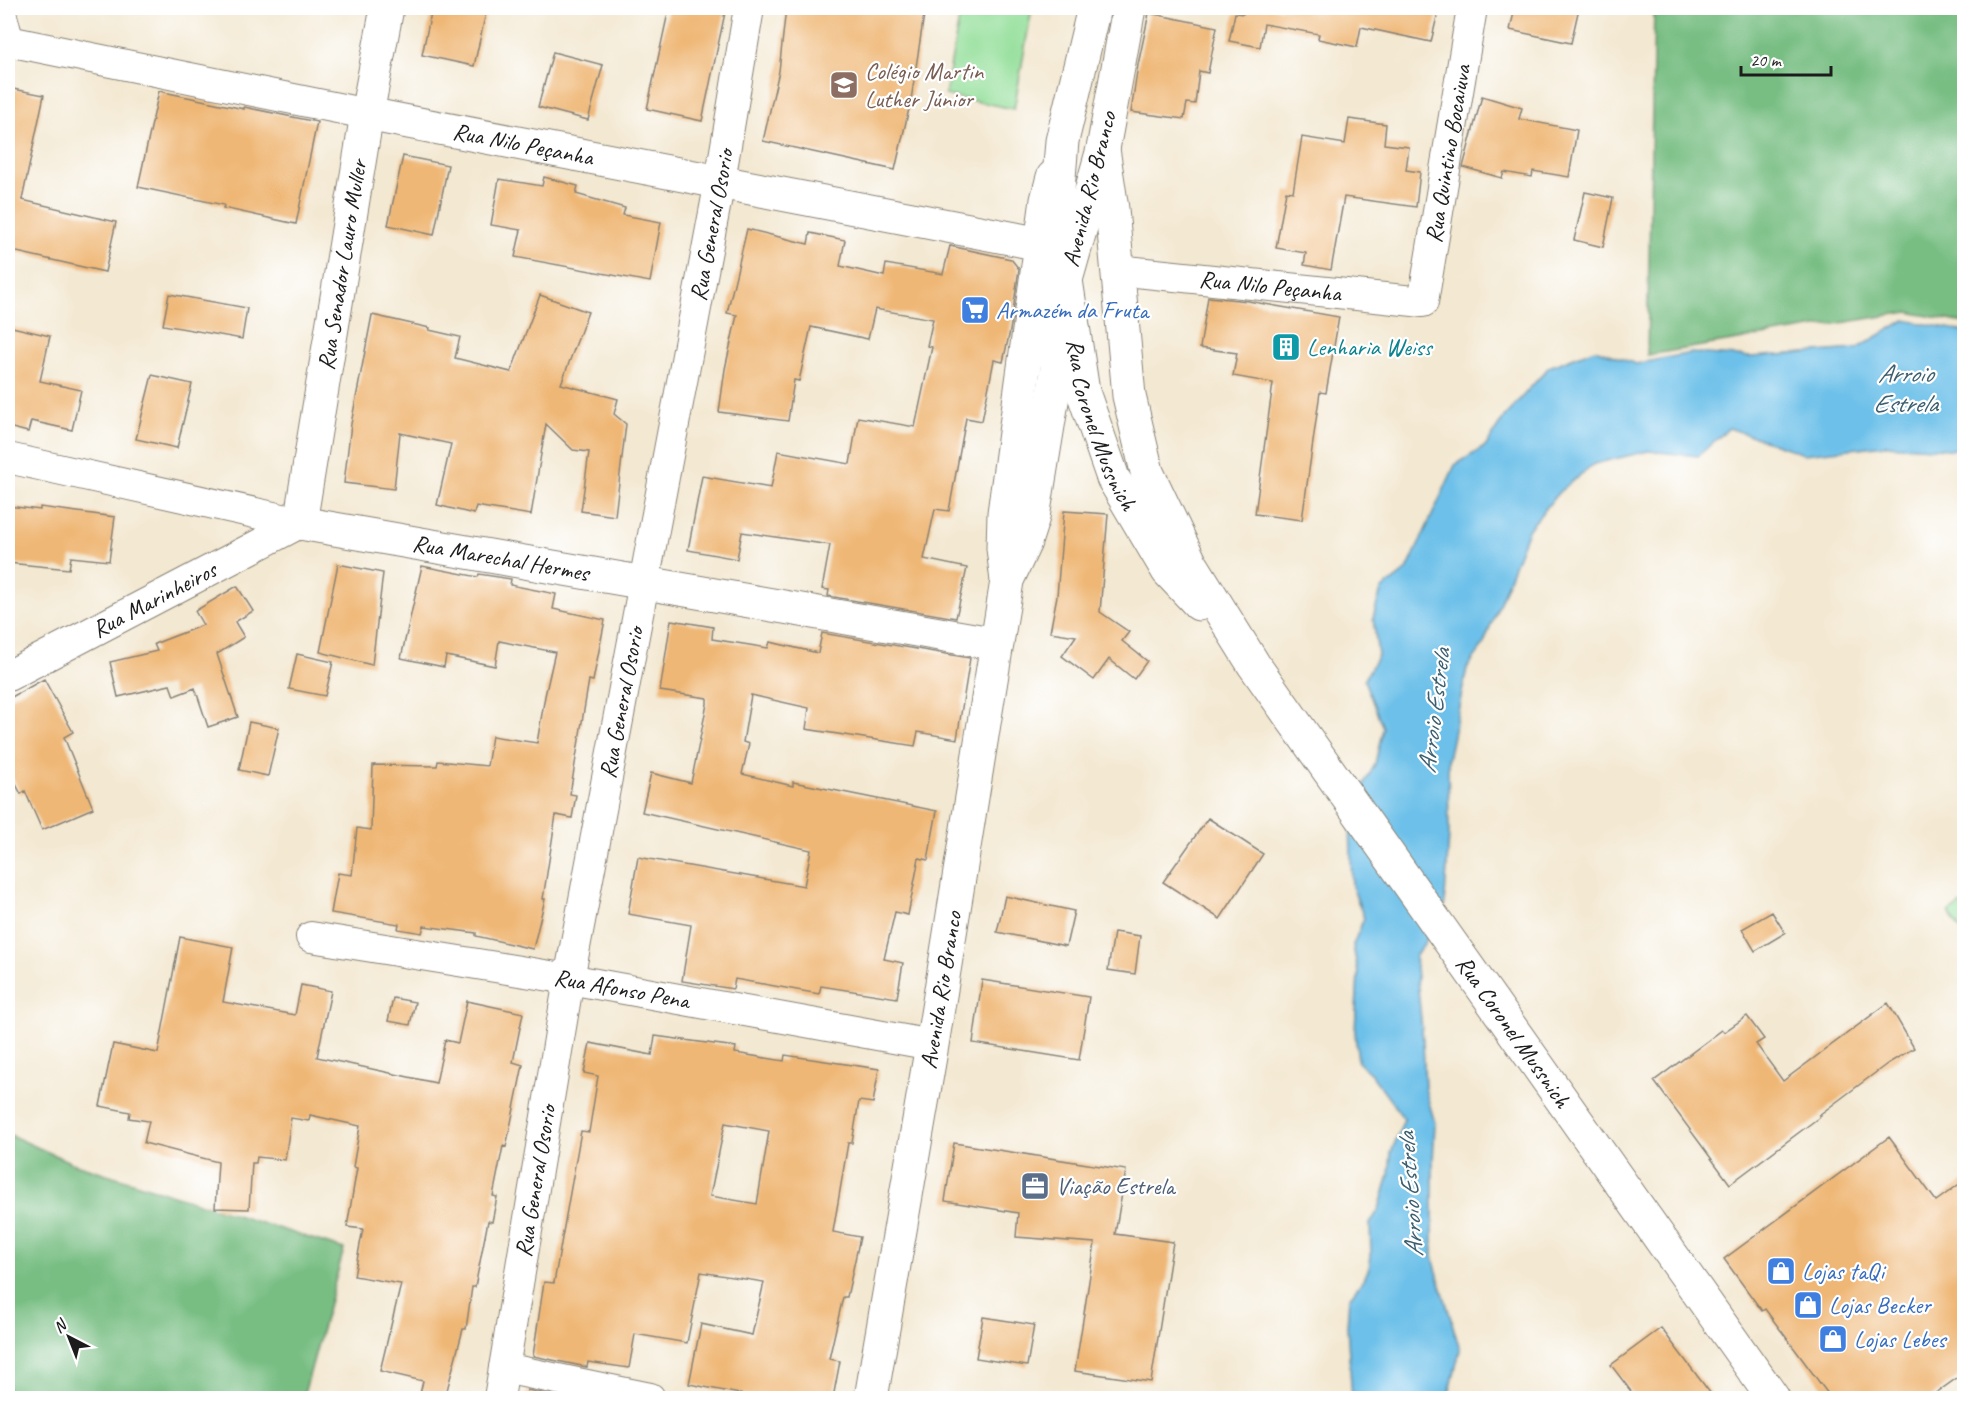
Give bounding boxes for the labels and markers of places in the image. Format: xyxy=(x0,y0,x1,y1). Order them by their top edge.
place label: Colégio Martin Luther Júnior xyxy=(865,56,984,114)
school or university icon: Colégio Martin Luther Júnior xyxy=(828,69,860,101)
supermarket icon: Armazém da Fruta xyxy=(959,294,991,326)
place label: Armazém da Fruta xyxy=(996,295,1150,325)
building icon: Lenharia Weiss xyxy=(1270,331,1302,363)
place label: Lenharia Weiss xyxy=(1307,332,1434,362)
office icon: Viação Estrela xyxy=(1019,1170,1051,1202)
place label: Viação Estrela xyxy=(1056,1171,1176,1201)
shop icon: Lojas taQi xyxy=(1765,1255,1797,1287)
place label: Lojas taQi xyxy=(1802,1256,1886,1286)
shop icon: Lojas Becker xyxy=(1792,1289,1824,1321)
place label: Lojas Becker xyxy=(1829,1290,1933,1320)
shop icon: Lojas Lebes xyxy=(1817,1323,1849,1355)
place label: Lojas Lebes xyxy=(1854,1324,1948,1354)

